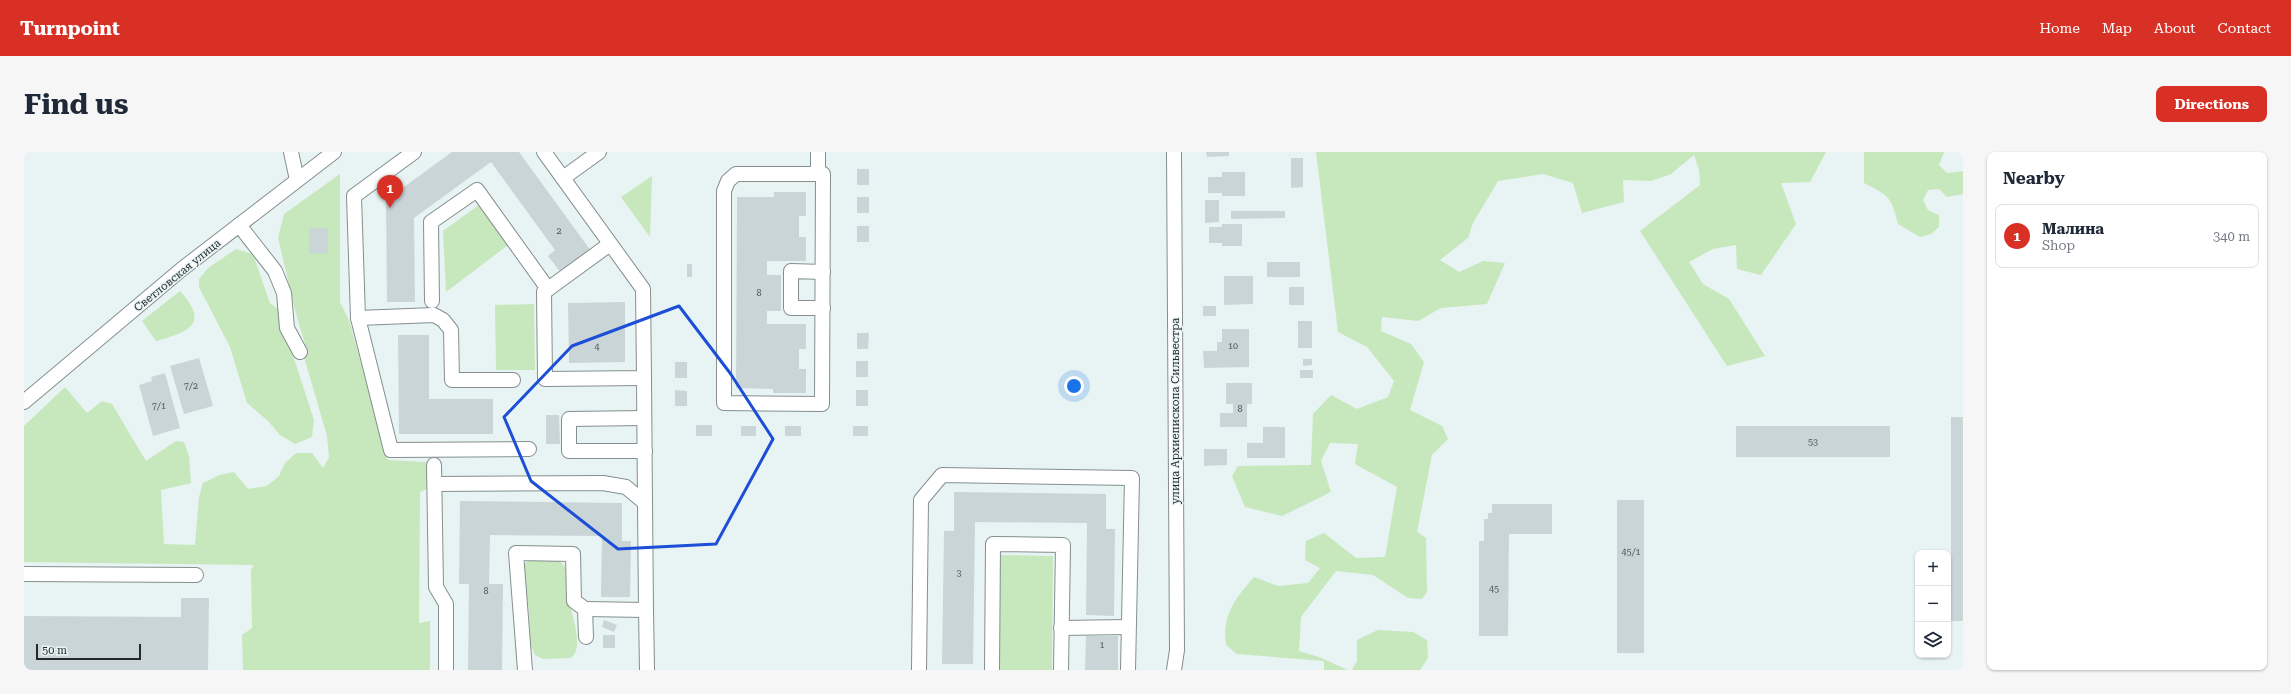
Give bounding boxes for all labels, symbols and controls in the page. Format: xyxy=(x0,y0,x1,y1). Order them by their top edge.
text: Turnpoint xyxy=(20,17,120,40)
text: Home xyxy=(2039,20,2080,36)
text: Map xyxy=(2102,20,2132,36)
text: About xyxy=(2154,20,2196,36)
text: Contact xyxy=(2218,20,2271,36)
button: Directions xyxy=(2156,86,2267,122)
text: Find us xyxy=(24,88,128,121)
text: Nearby xyxy=(2003,168,2065,188)
pin: 1 xyxy=(377,175,403,208)
text: Малина xyxy=(2042,220,2104,238)
house number: 2 xyxy=(556,226,562,236)
text: 1 xyxy=(2013,229,2021,244)
text: 340 m xyxy=(2213,229,2250,244)
street label: Светловская улица xyxy=(131,236,223,314)
text: Shop xyxy=(2042,238,2075,253)
house number: 8 xyxy=(756,288,762,298)
street label: улица Архиепископа Сильвестра xyxy=(1169,318,1182,504)
house number: 10 xyxy=(1228,341,1238,351)
house number: 4 xyxy=(594,342,600,352)
your location xyxy=(1064,376,1084,396)
house number: 7/2 xyxy=(184,381,198,391)
house number: 7/1 xyxy=(152,401,166,411)
house number: 8 xyxy=(1237,404,1243,414)
house number: 53 xyxy=(1808,437,1818,447)
house number: 45/1 xyxy=(1622,547,1640,557)
map controls xyxy=(1915,550,1951,658)
button: + xyxy=(1915,550,1951,586)
house number: 3 xyxy=(956,568,962,578)
house number: 45 xyxy=(1489,584,1499,594)
house number: 8 xyxy=(483,586,489,596)
button: − xyxy=(1915,586,1951,622)
button: layers xyxy=(1915,622,1951,658)
house number: 1 xyxy=(1099,640,1105,650)
scale bar xyxy=(36,642,141,661)
text: 50 m xyxy=(42,644,67,657)

